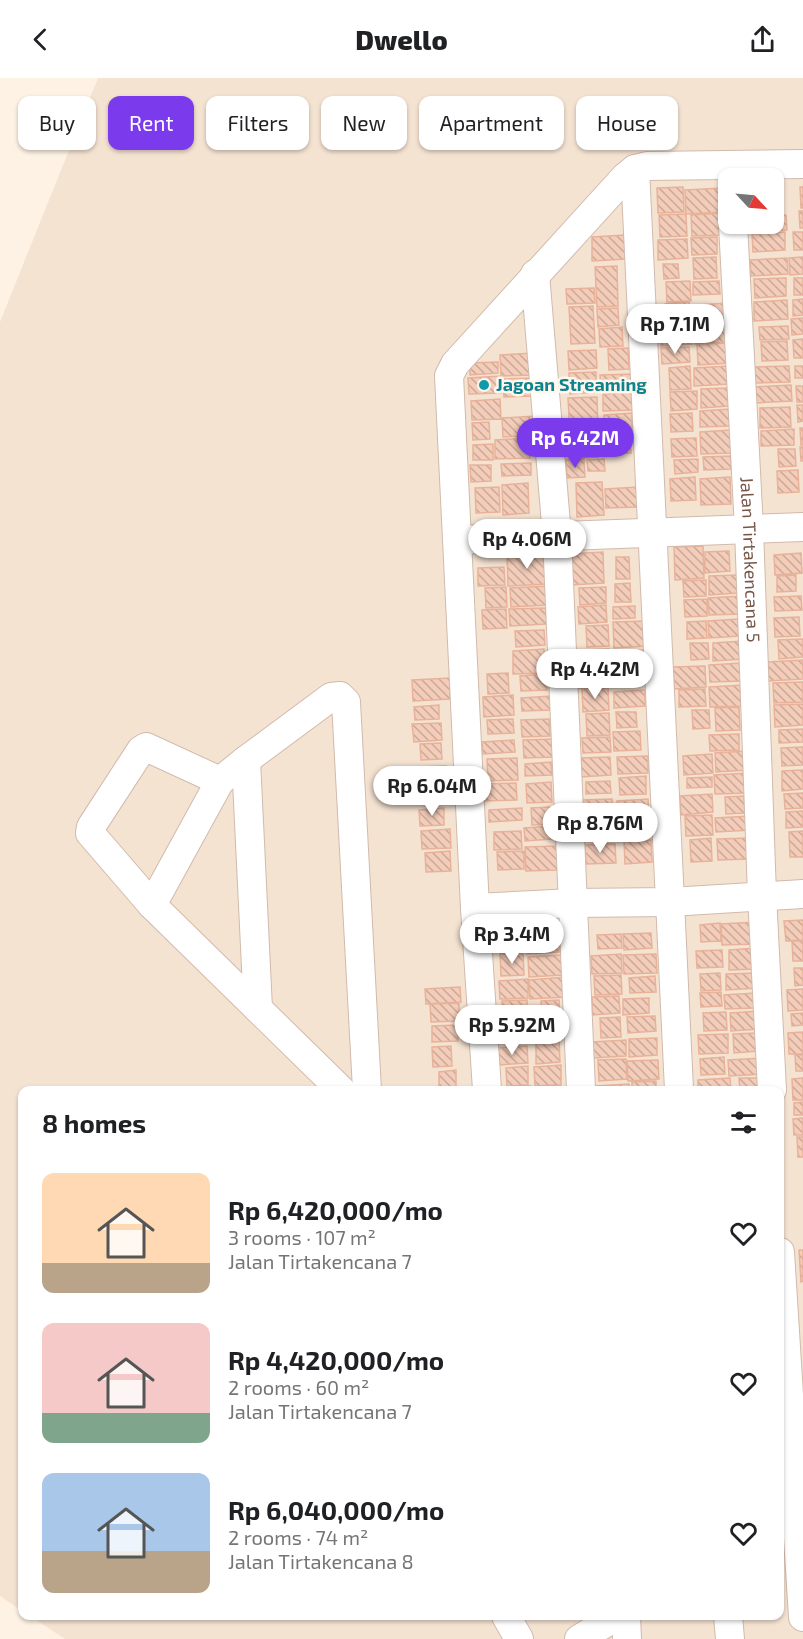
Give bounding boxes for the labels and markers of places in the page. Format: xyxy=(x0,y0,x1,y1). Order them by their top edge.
pin: Rp 7.1M xyxy=(620,304,730,355)
place label: Jagoan Streaming xyxy=(496,373,647,395)
marker: Jagoan Streaming xyxy=(477,378,491,392)
pin: Rp 6.42M xyxy=(513,418,637,469)
pin: Rp 4.06M xyxy=(465,519,589,570)
pin: Rp 4.42M xyxy=(533,649,657,700)
pin: Rp 6.04M xyxy=(370,766,494,817)
pin: Rp 8.76M xyxy=(538,803,662,854)
pin: Rp 3.4M xyxy=(457,914,567,965)
pin: Rp 5.92M xyxy=(450,1005,574,1056)

